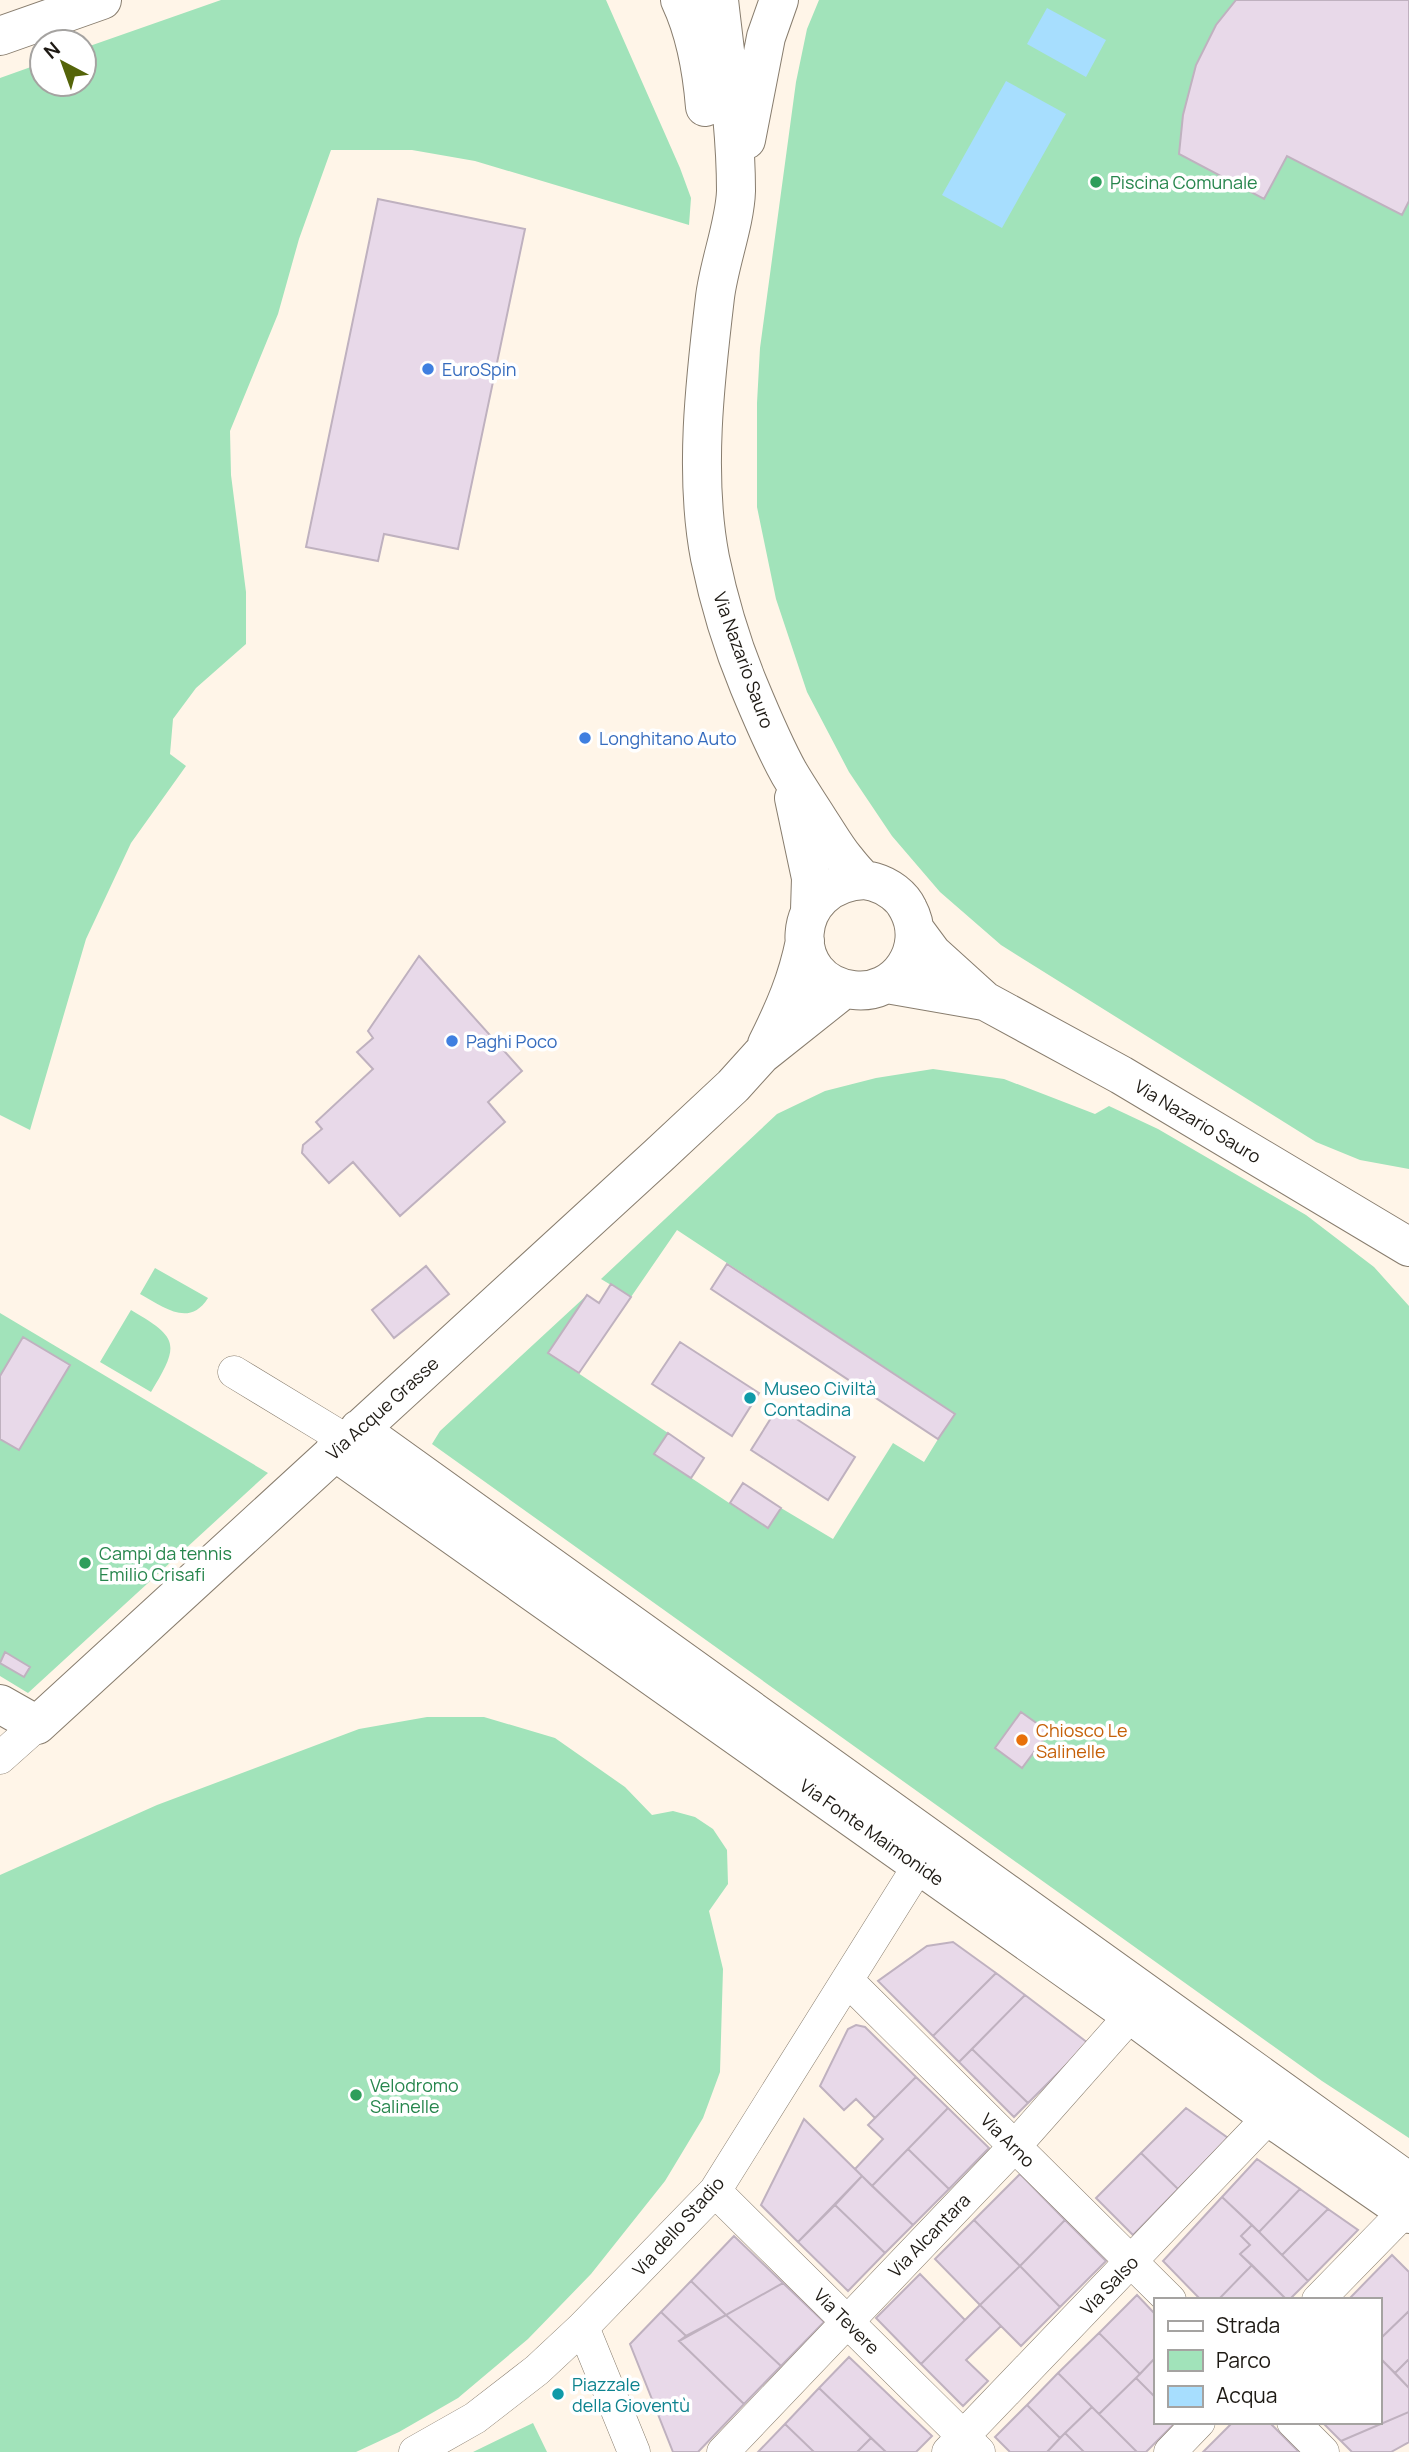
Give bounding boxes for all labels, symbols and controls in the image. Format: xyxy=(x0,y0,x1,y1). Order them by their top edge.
north arrow xyxy=(28,28,98,98)
text: N xyxy=(38,36,66,64)
place label: Piscina Comunale xyxy=(1110,170,1258,194)
marker: Piscina Comunale xyxy=(1088,174,1104,190)
place label: EuroSpin xyxy=(442,357,517,381)
marker: EuroSpin xyxy=(420,361,436,377)
street label: Via Nazario Sauro xyxy=(708,589,780,731)
place label: Longhitano Auto xyxy=(599,726,737,750)
marker: Longhitano Auto xyxy=(577,730,593,746)
place label: Paghi Poco xyxy=(466,1029,557,1053)
marker: Paghi Poco xyxy=(444,1033,460,1049)
street label: Via Nazario Sauro xyxy=(1130,1074,1266,1168)
street label: Via Acque Grasse xyxy=(321,1351,443,1465)
place label: Museo Civiltà Contadina xyxy=(764,1376,876,1421)
marker: Museo Civiltà Contadina xyxy=(742,1390,758,1406)
place label: Campi da tennis Emilio Crisafi xyxy=(99,1541,232,1586)
marker: Campi da tennis Emilio Crisafi xyxy=(77,1555,93,1571)
place label: Chiosco Le Salinelle xyxy=(1036,1718,1127,1763)
marker: Chiosco Le Salinelle xyxy=(1014,1732,1030,1748)
street label: Via Fonte Maimonide xyxy=(795,1773,949,1891)
place label: Velodromo Salinelle xyxy=(370,2073,459,2118)
marker: Velodromo Salinelle xyxy=(348,2087,364,2103)
street label: Via Arno xyxy=(976,2108,1040,2172)
street label: Via dello Stadio xyxy=(627,2171,729,2281)
street label: Via Alcantara xyxy=(883,2188,975,2282)
street label: Via Salso xyxy=(1075,2250,1143,2320)
street label: Via Tevere xyxy=(809,2283,885,2359)
legend xyxy=(1154,2298,1381,2424)
text: Strada xyxy=(1216,2311,1280,2339)
text: Parco xyxy=(1216,2346,1271,2374)
place label: Piazzale della Gioventù xyxy=(572,2372,690,2417)
text: Acqua xyxy=(1216,2381,1278,2409)
marker: Piazzale della Gioventù xyxy=(550,2386,566,2402)

